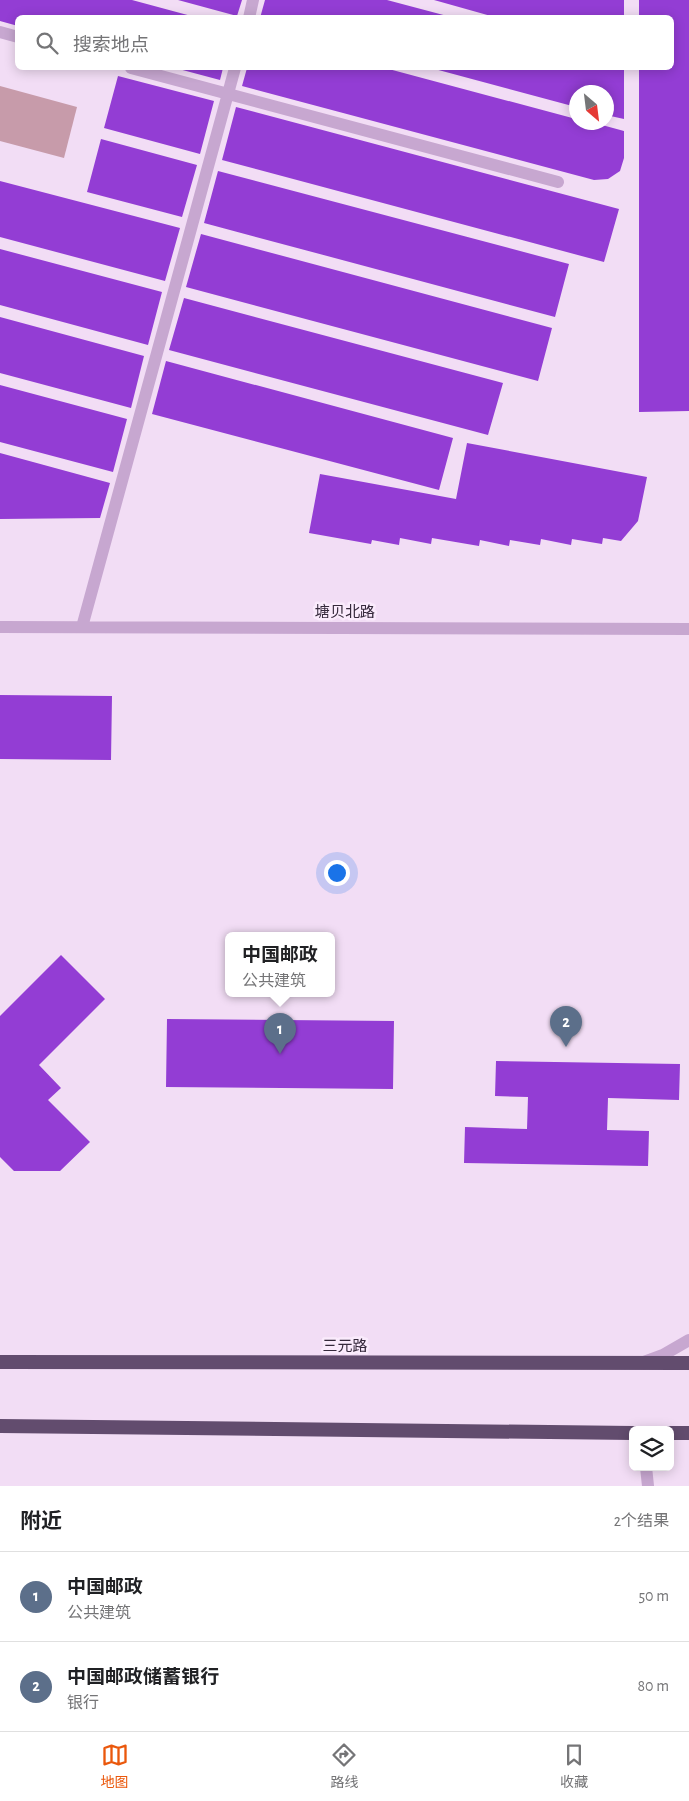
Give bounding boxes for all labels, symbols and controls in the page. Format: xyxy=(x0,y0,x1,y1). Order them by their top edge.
search box xyxy=(15,15,674,70)
icon: search xyxy=(33,29,61,57)
text: 搜索地点 xyxy=(73,36,149,55)
north arrow xyxy=(569,85,614,130)
street label: 塘贝北路 xyxy=(315,603,375,620)
your location xyxy=(324,860,350,886)
popup xyxy=(225,932,335,997)
text: 中国邮政 xyxy=(242,946,318,965)
text: 公共建筑 xyxy=(242,973,306,989)
pin: 2 xyxy=(550,1006,582,1047)
pin: 1 xyxy=(264,1013,296,1054)
street label: 三元路 xyxy=(322,1338,368,1354)
map controls xyxy=(629,1426,674,1471)
button: layers xyxy=(629,1426,674,1471)
text: 附近 xyxy=(20,1511,62,1532)
text: 2个结果 xyxy=(614,1513,669,1529)
text: 中国邮政 xyxy=(67,1578,143,1597)
text: 1 xyxy=(33,1588,39,1604)
text: 50 m xyxy=(638,1588,669,1604)
text: 公共建筑 xyxy=(67,1605,131,1621)
text: 中国邮政储蓄银行 xyxy=(67,1668,219,1687)
text: 2 xyxy=(32,1678,40,1694)
text: 80 m xyxy=(638,1678,669,1694)
text: 银行 xyxy=(67,1695,99,1711)
tab: 地图 xyxy=(101,1741,129,1792)
tab: 路线 xyxy=(330,1741,358,1792)
tab: 收藏 xyxy=(560,1741,588,1792)

